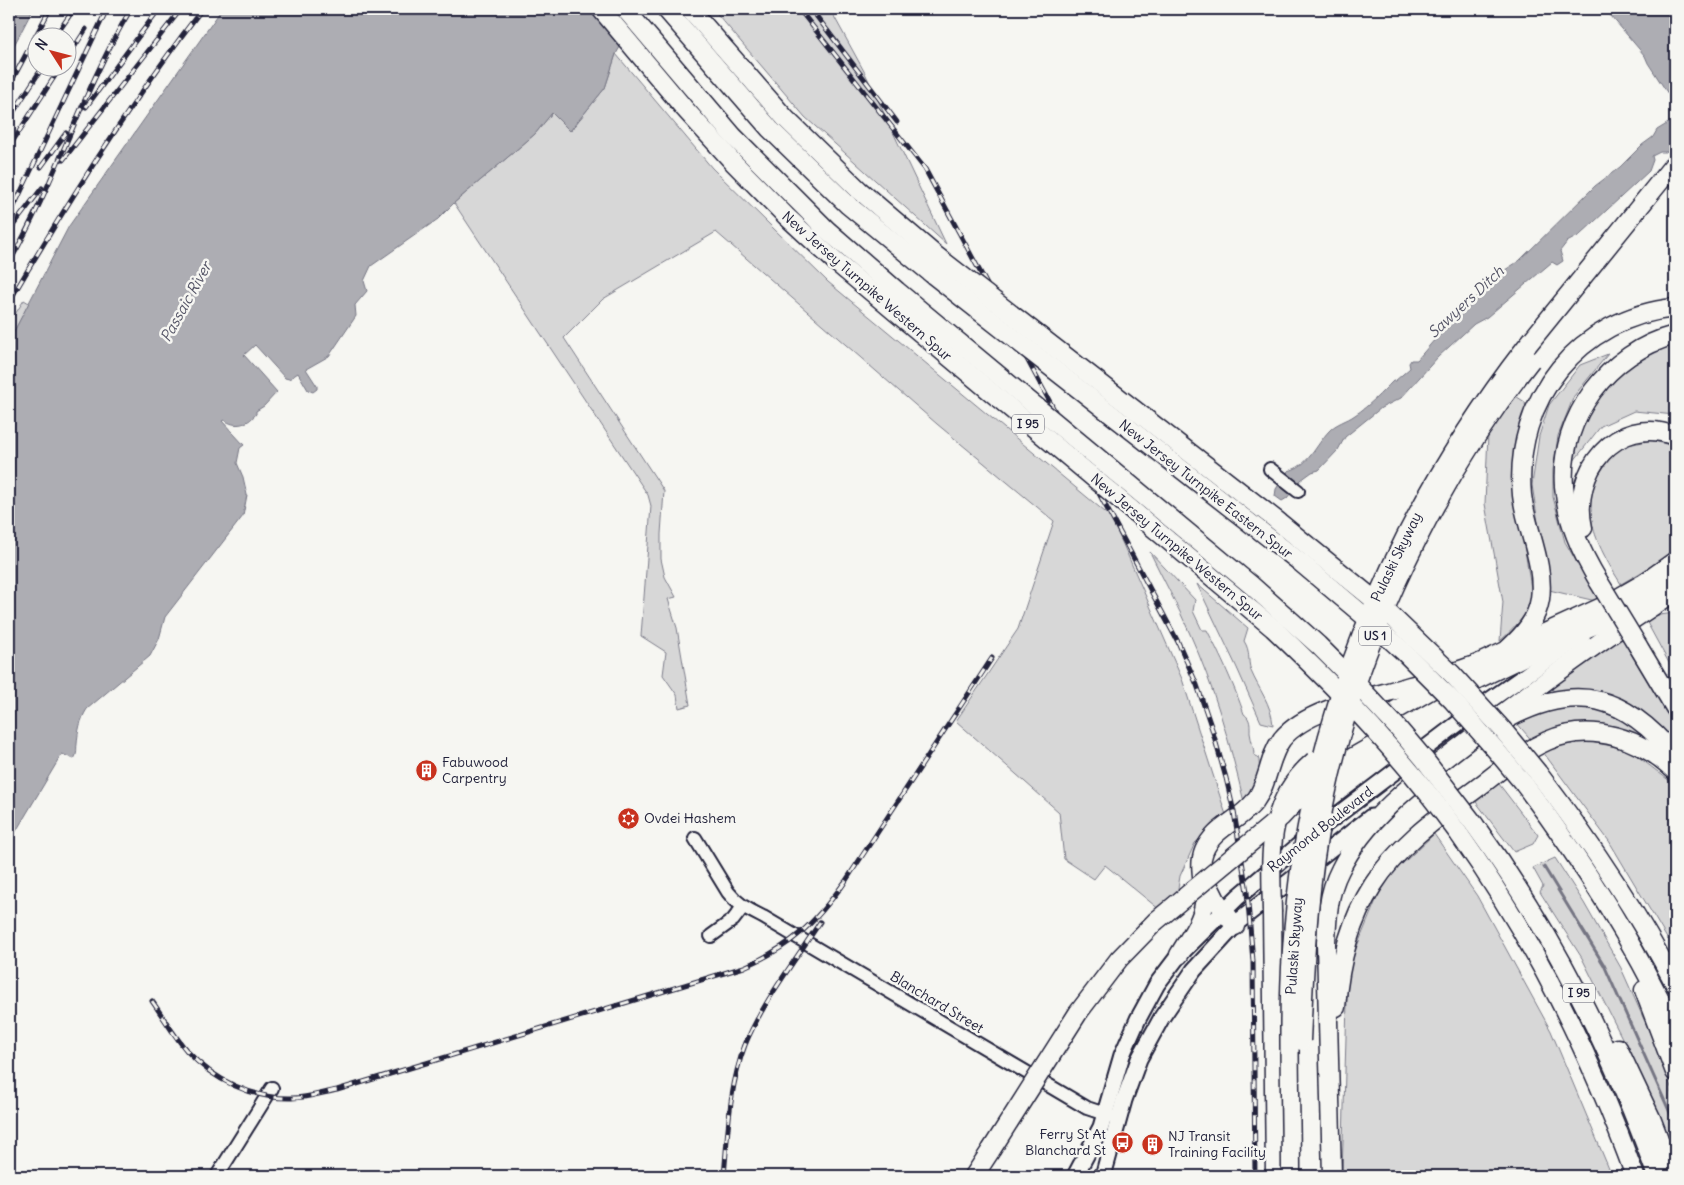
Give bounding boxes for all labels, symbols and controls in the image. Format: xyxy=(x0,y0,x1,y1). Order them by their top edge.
north arrow xyxy=(28,28,78,78)
text: N xyxy=(31,35,52,54)
street label: New Jersey Turnpike Western Spur xyxy=(778,207,956,365)
water label: Passaic River xyxy=(156,257,216,345)
water label: Sawyers Ditch xyxy=(1424,261,1508,342)
road number: I 95 xyxy=(1012,414,1044,434)
street label: New Jersey Turnpike Eastern Spur xyxy=(1115,416,1297,563)
street label: New Jersey Turnpike Western Spur xyxy=(1087,470,1267,625)
street label: Pulaski Skyway xyxy=(1367,509,1425,605)
road number: US 1 xyxy=(1359,626,1391,646)
place label: Fabuwood Carpentry xyxy=(442,753,508,787)
building icon: Fabuwood Carpentry xyxy=(414,758,438,782)
street label: Raymond Boulevard xyxy=(1264,782,1376,876)
synagogue icon: Ovdei Hashem xyxy=(616,806,640,830)
place label: Ovdei Hashem xyxy=(644,809,736,827)
street label: Pulaski Skyway xyxy=(1282,897,1306,995)
street label: Blanchard Street xyxy=(887,967,987,1037)
road number: I 95 xyxy=(1563,984,1595,1002)
place label: Ferry St At Blanchard St xyxy=(1025,1125,1106,1159)
place label: NJ Transit Training Facility xyxy=(1168,1127,1266,1161)
bus stop icon: Ferry St At Blanchard St xyxy=(1110,1130,1134,1154)
building icon: NJ Transit Training Facility xyxy=(1140,1132,1164,1156)

